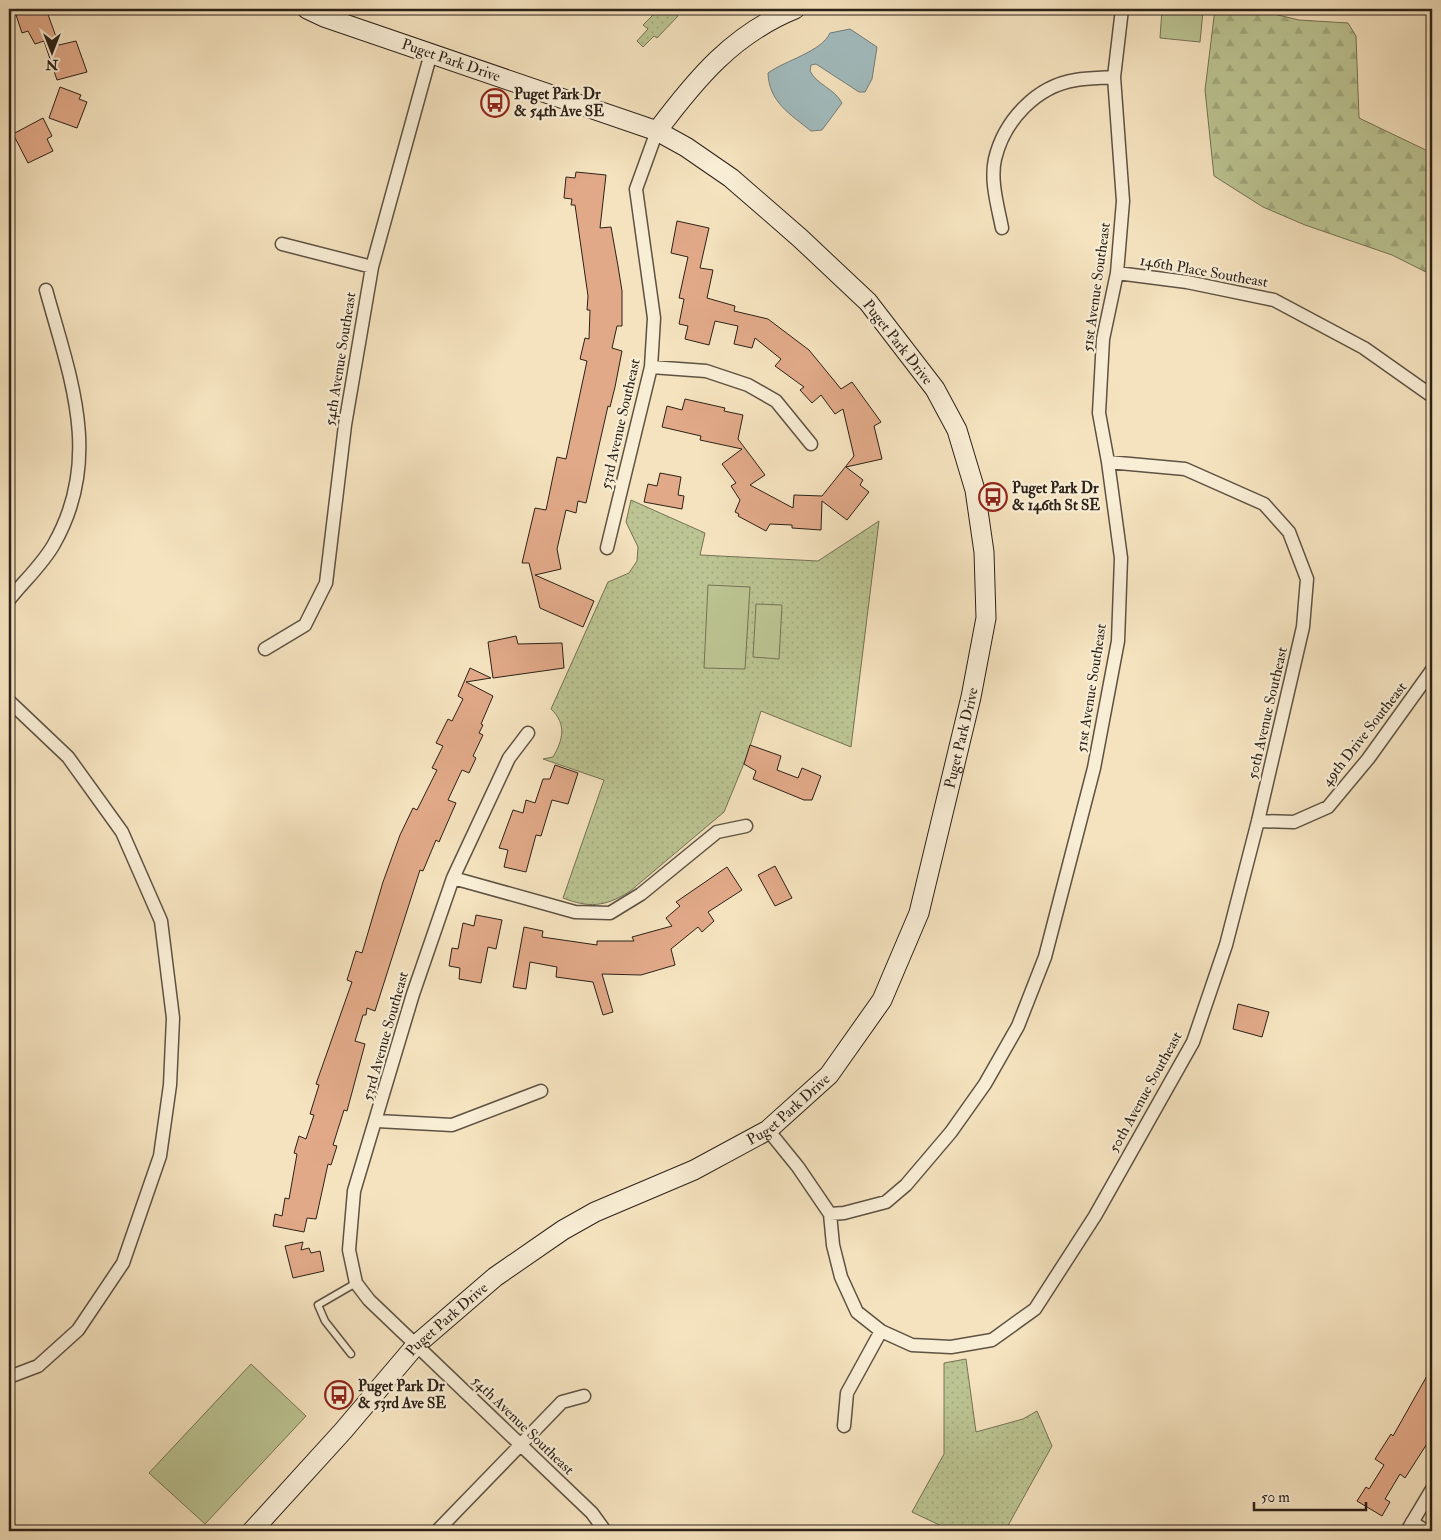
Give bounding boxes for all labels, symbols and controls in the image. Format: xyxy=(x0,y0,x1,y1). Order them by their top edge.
north arrow xyxy=(28,28,78,78)
street label: Puget Park Drive xyxy=(399,35,503,86)
text: N xyxy=(45,56,59,73)
place label: Puget Park Dr & 54th Ave SE xyxy=(514,85,604,121)
bus stop icon: Puget Park Dr & 54th Ave SE xyxy=(480,88,510,118)
street label: 51st Avenue Southeast xyxy=(1078,221,1115,353)
street label: 146th Place Southeast xyxy=(1138,251,1270,292)
street label: 54th Avenue Southeast xyxy=(321,291,360,427)
street label: Puget Park Drive xyxy=(858,296,937,389)
street label: 53rd Avenue Southeast xyxy=(596,357,645,491)
place label: Puget Park Dr & 146th St SE xyxy=(1012,479,1100,515)
bus stop icon: Puget Park Dr & 146th St SE xyxy=(978,482,1008,512)
street label: 51st Avenue Southeast xyxy=(1072,622,1111,754)
street label: 50th Avenue Southeast xyxy=(1243,645,1292,781)
street label: 49th Drive Southeast xyxy=(1318,678,1411,790)
street label: Puget Park Drive xyxy=(940,686,983,790)
street label: 53rd Avenue Southeast xyxy=(358,969,413,1103)
street label: 50th Avenue Southeast xyxy=(1104,1028,1187,1156)
street label: Puget Park Drive xyxy=(744,1070,834,1150)
street label: Puget Park Drive xyxy=(402,1278,492,1360)
street label: 54th Avenue Southeast xyxy=(467,1372,578,1479)
place label: Puget Park Dr & 53rd Ave SE xyxy=(358,1377,446,1413)
bus stop icon: Puget Park Dr & 53rd Ave SE xyxy=(324,1380,354,1410)
scale bar xyxy=(1254,1480,1366,1512)
text: 50 m xyxy=(1261,1488,1290,1507)

